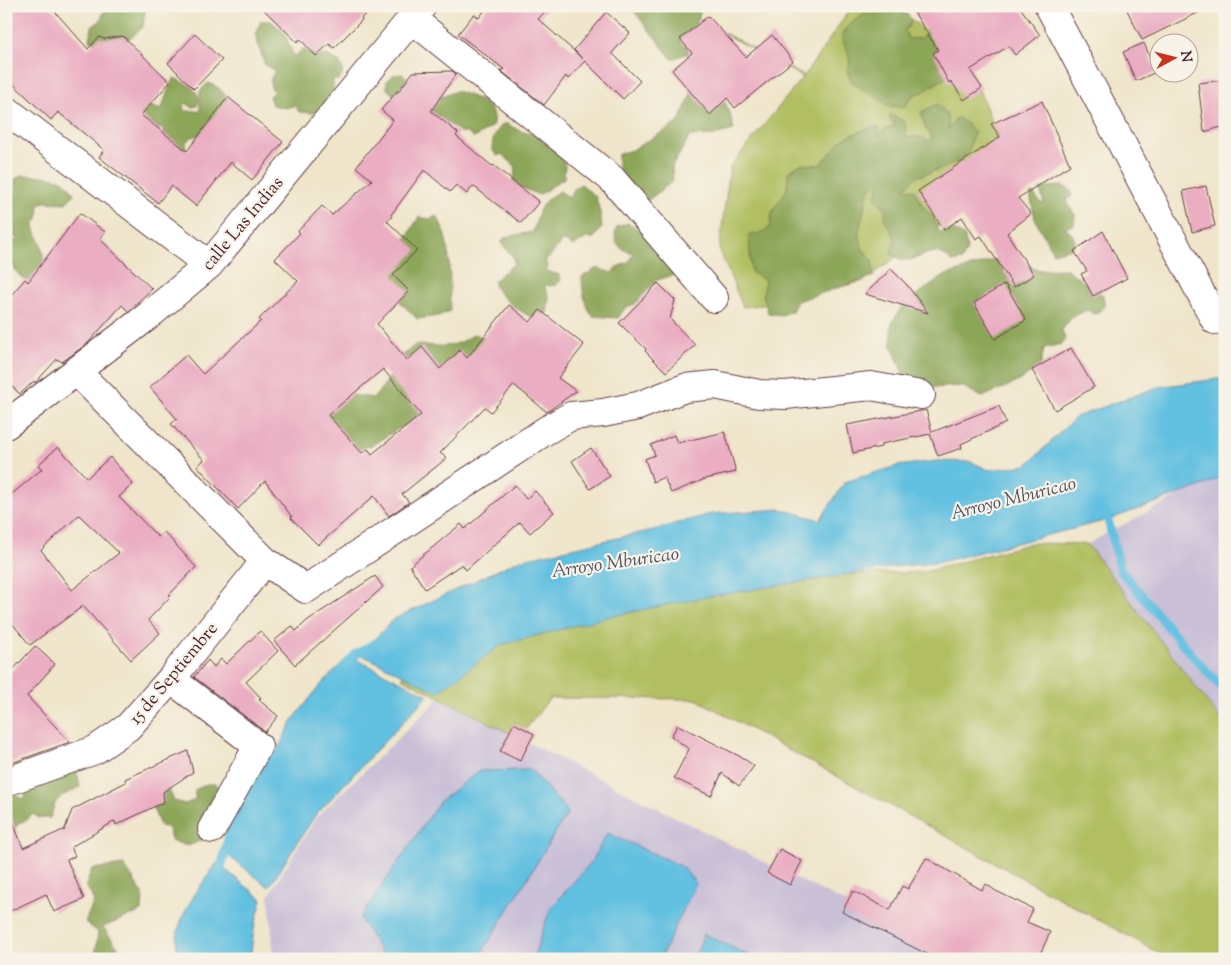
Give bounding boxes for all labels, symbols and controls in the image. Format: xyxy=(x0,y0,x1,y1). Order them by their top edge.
north arrow xyxy=(1148,32,1198,82)
text: N xyxy=(1174,50,1196,63)
street label: calle Las Indias xyxy=(196,172,291,277)
water label: Arroyo Mburicao xyxy=(948,471,1079,528)
water label: Arroyo Mburicao xyxy=(550,541,681,586)
street label: 15 de Septiembre xyxy=(124,618,225,731)

